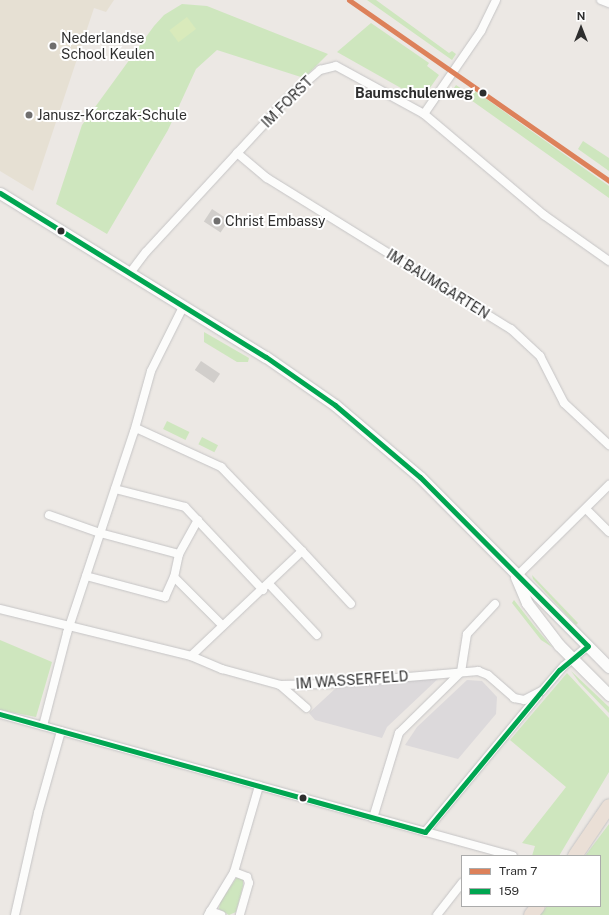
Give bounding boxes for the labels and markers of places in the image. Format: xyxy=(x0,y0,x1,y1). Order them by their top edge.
place label: Nederlandse School Keulen xyxy=(61,30,155,62)
marker: Nederlandse School Keulen xyxy=(48,41,58,51)
place label: Baumschulenweg xyxy=(355,85,473,101)
marker: Baumschulenweg xyxy=(476,86,490,100)
place label: Janusz-Korczak-Schule xyxy=(37,107,187,123)
marker: Janusz-Korczak-Schule xyxy=(24,110,34,120)
place label: Christ Embassy xyxy=(225,213,326,229)
marker: Christ Embassy xyxy=(212,216,222,226)
unlabelled marker xyxy=(56,226,66,236)
unlabelled marker xyxy=(298,793,308,803)

